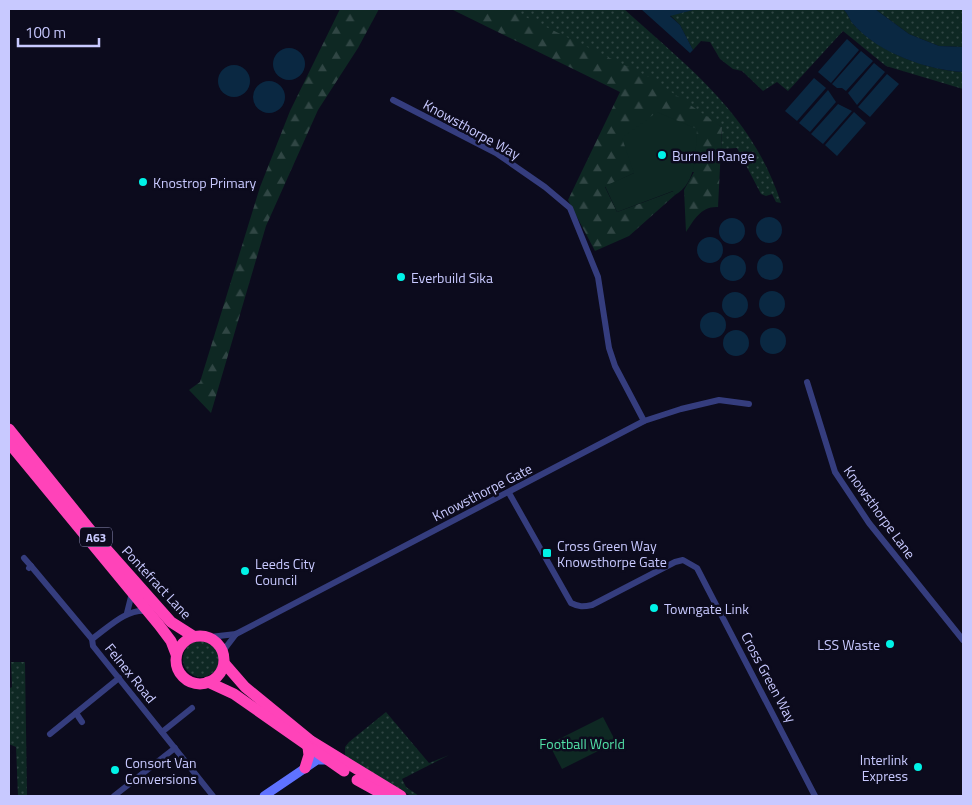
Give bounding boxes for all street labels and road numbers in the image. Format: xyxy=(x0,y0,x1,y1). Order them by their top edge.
street label: Knowsthorpe Way xyxy=(420,94,525,164)
street label: Knowsthorpe Gate xyxy=(428,458,536,526)
street label: Knowsthorpe Lane xyxy=(839,461,921,563)
road number: A63 xyxy=(80,528,112,546)
street label: Pontefract Lane xyxy=(117,540,197,624)
street label: Cross Green Way xyxy=(736,628,802,726)
street label: Felnex Road xyxy=(100,639,162,707)

